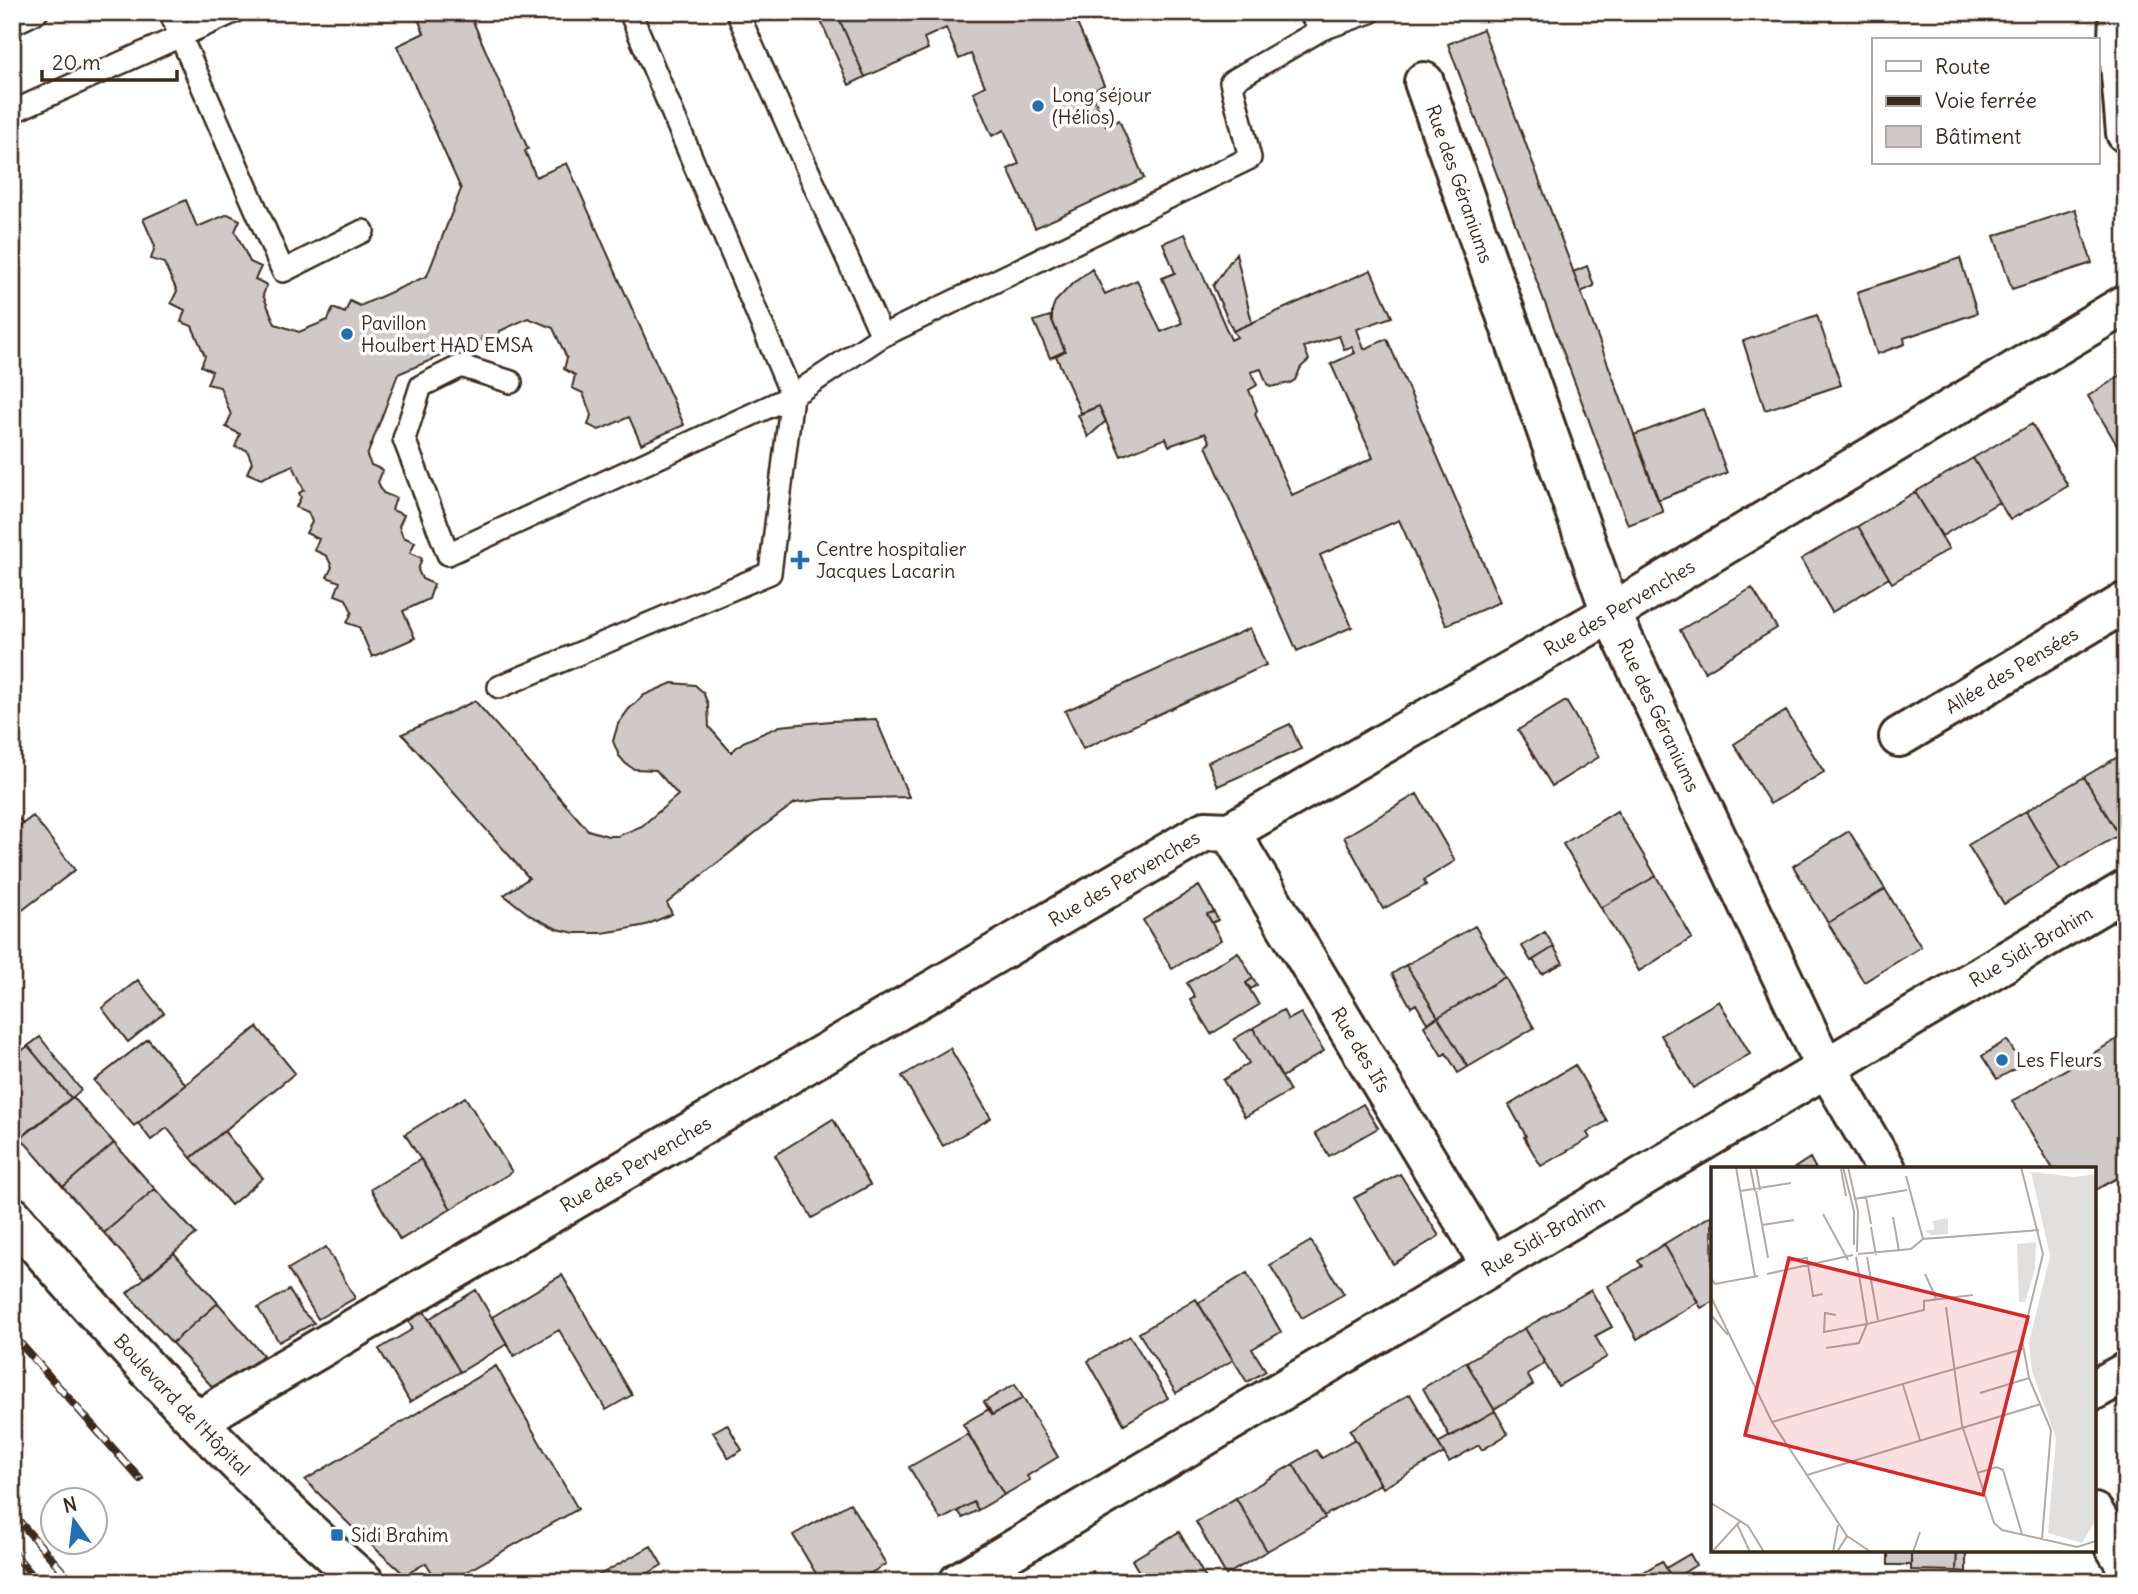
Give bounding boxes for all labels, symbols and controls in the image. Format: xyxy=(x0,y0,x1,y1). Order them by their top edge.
scale bar xyxy=(42,38,177,82)
legend xyxy=(1872,38,2100,164)
text: 20 m xyxy=(52,49,101,76)
text: Route xyxy=(1935,53,1990,80)
place label: Long séjour (Hélios) xyxy=(1052,83,1152,129)
text: Voie ferrée xyxy=(1935,87,2037,114)
marker: Long séjour (Hélios) xyxy=(1030,98,1046,114)
street label: Rue des Géraniums xyxy=(1421,101,1499,266)
text: Bâtiment xyxy=(1935,123,2021,150)
place label: Pavillon Houlbert HAD EMSA xyxy=(361,311,533,357)
marker: Pavillon Houlbert HAD EMSA xyxy=(339,326,355,342)
place label: Centre hospitalier Jacques Lacarin xyxy=(816,537,967,583)
marker: Centre hospitalier Jacques Lacarin xyxy=(790,550,810,570)
street label: Rue des Pervenches xyxy=(1539,554,1699,661)
street label: Allée des Pensées xyxy=(1941,621,2082,719)
street label: Rue des Géraniums xyxy=(1613,635,1705,796)
street label: Rue des Pervenches xyxy=(1044,825,1204,932)
street label: Rue Sidi-Brahim xyxy=(1965,901,2097,992)
street label: Rue des Ifs xyxy=(1326,1003,1396,1097)
place label: Les Fleurs xyxy=(2016,1048,2102,1072)
marker: Les Fleurs xyxy=(1994,1052,2010,1068)
street label: Rue des Pervenches xyxy=(556,1110,715,1217)
inset map xyxy=(1711,1167,2096,1552)
street label: Rue Sidi-Brahim xyxy=(1477,1190,1609,1281)
street label: Boulevard de l'Hôpital xyxy=(109,1329,255,1480)
north arrow xyxy=(38,1486,108,1556)
text: N xyxy=(61,1491,79,1518)
place label: Sidi Brahim xyxy=(351,1523,449,1547)
marker: Sidi Brahim xyxy=(329,1527,345,1543)

